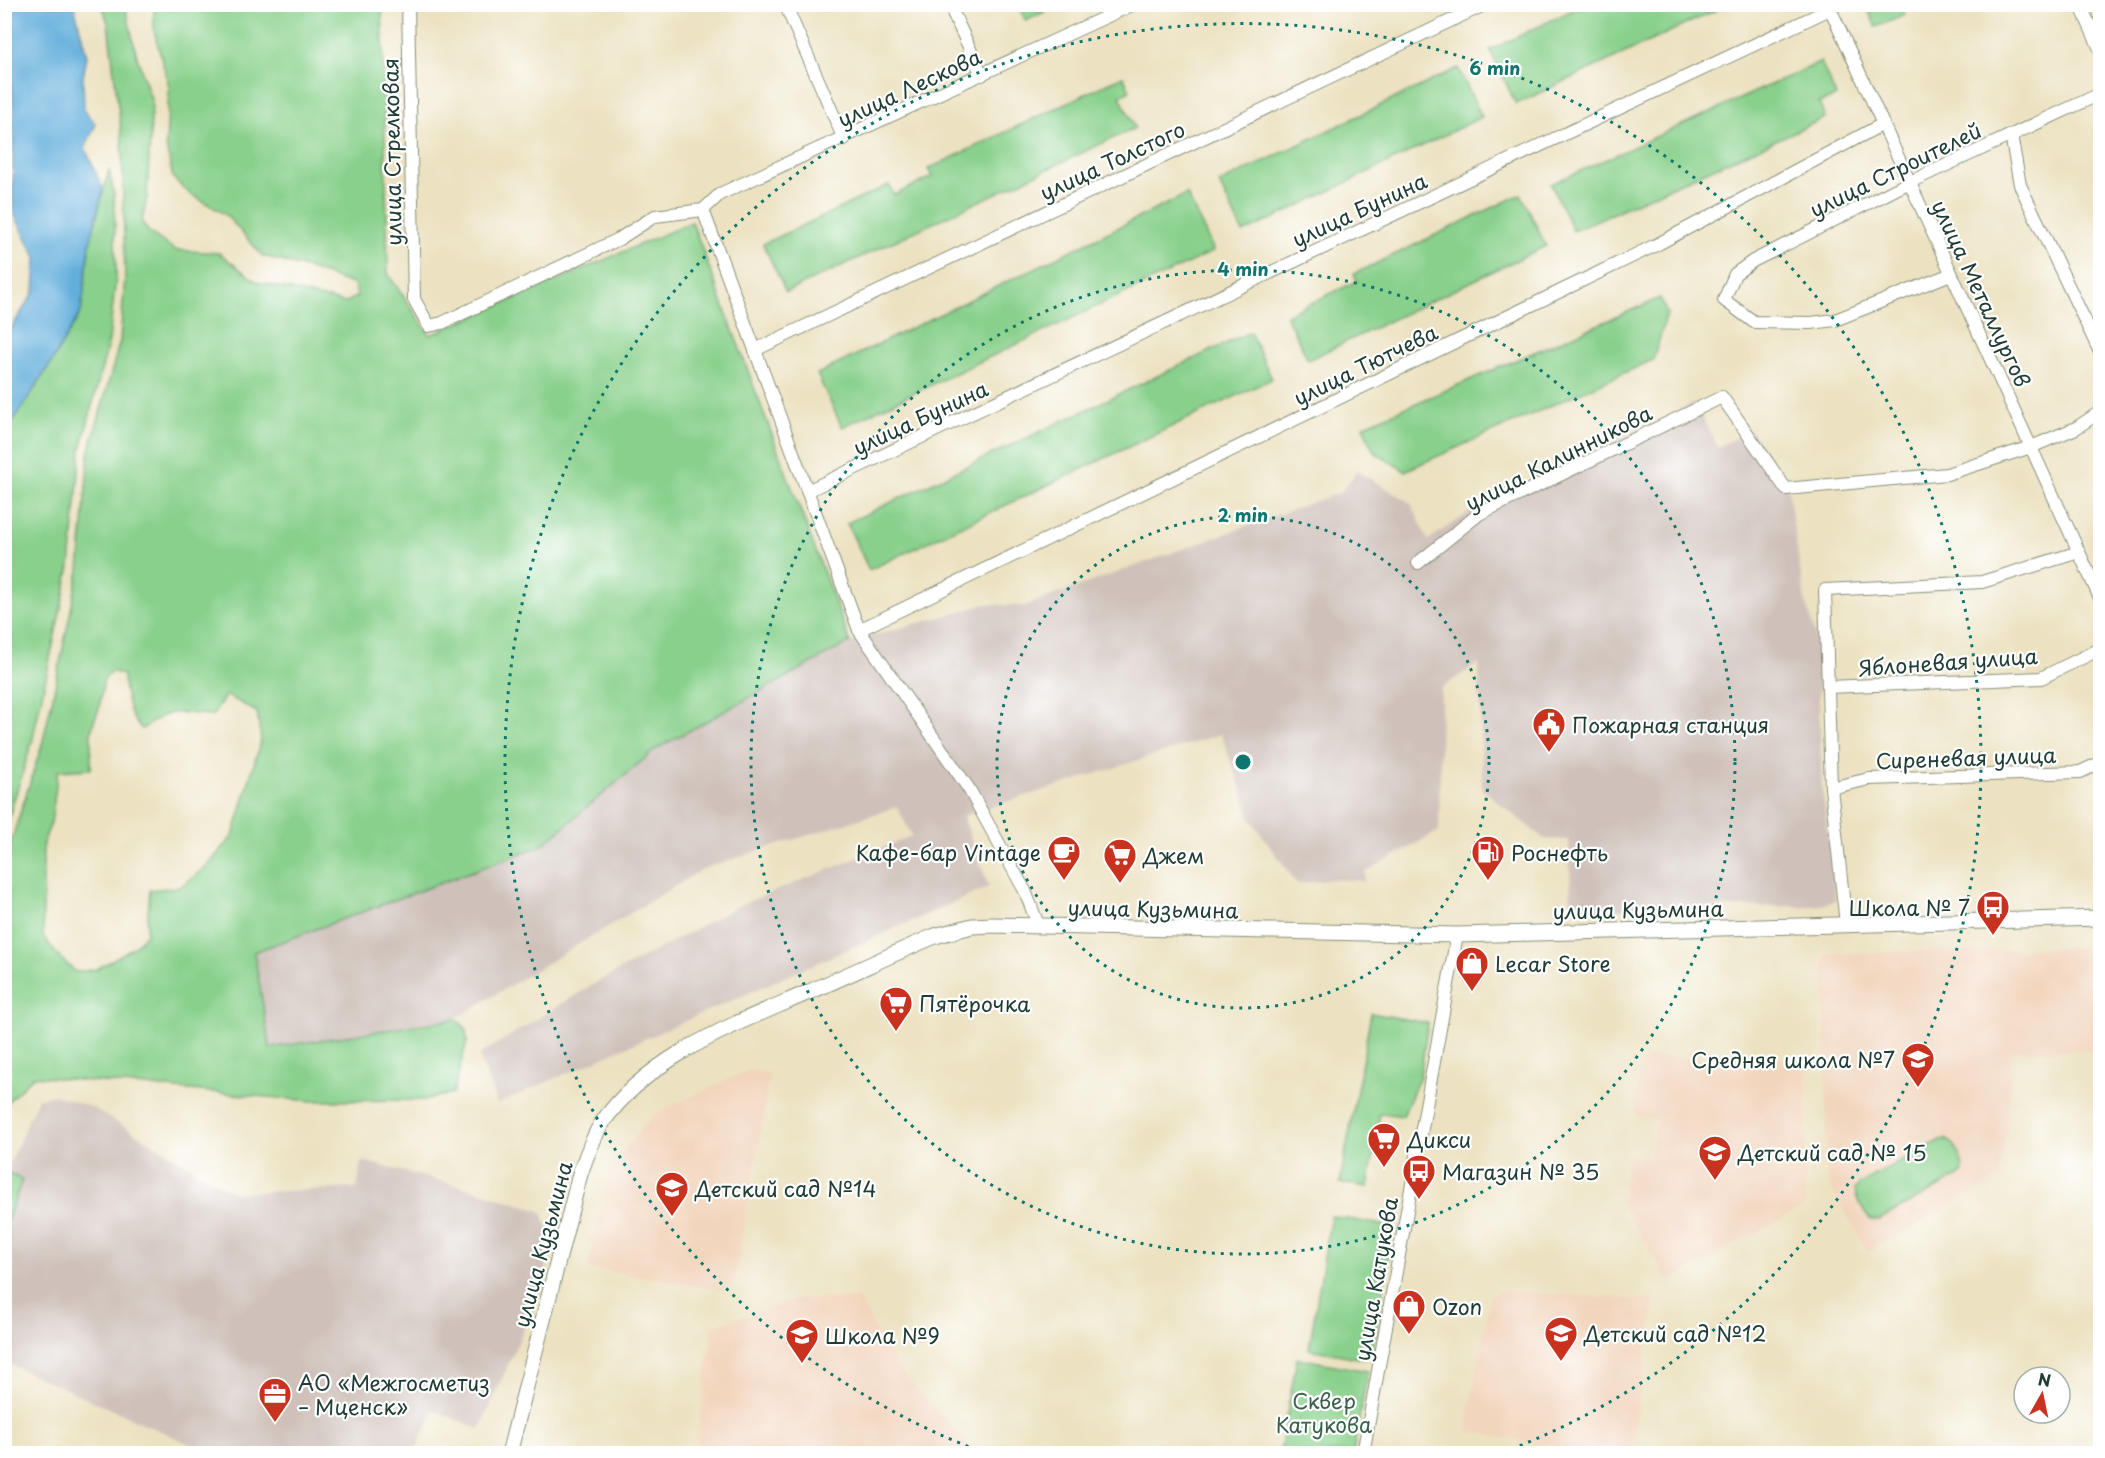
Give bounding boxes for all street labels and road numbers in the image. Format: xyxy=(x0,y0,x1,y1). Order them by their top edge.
street label: улица Лескова xyxy=(832,40,986,134)
street label: улица Стрелковая xyxy=(373,58,409,246)
street label: улица Толстого xyxy=(1034,112,1190,208)
street label: улица Строителей xyxy=(1804,113,1986,225)
street label: улица Бунина xyxy=(1286,163,1433,254)
street label: улица Металлургов xyxy=(1925,194,2039,392)
street label: улица Тютчева xyxy=(1287,315,1443,413)
street label: улица Бунина xyxy=(847,371,994,462)
street label: улица Калинникова xyxy=(1459,396,1657,518)
street label: Яблоневая улица xyxy=(1857,639,2039,683)
street label: Сиреневая улица xyxy=(1875,738,2058,776)
street label: улица Кузьмина xyxy=(1067,891,1240,926)
street label: улица Кузьмина xyxy=(1552,891,1725,926)
street label: улица Кузьмина xyxy=(504,1157,580,1331)
street label: улица Катукова xyxy=(1345,1194,1405,1364)

